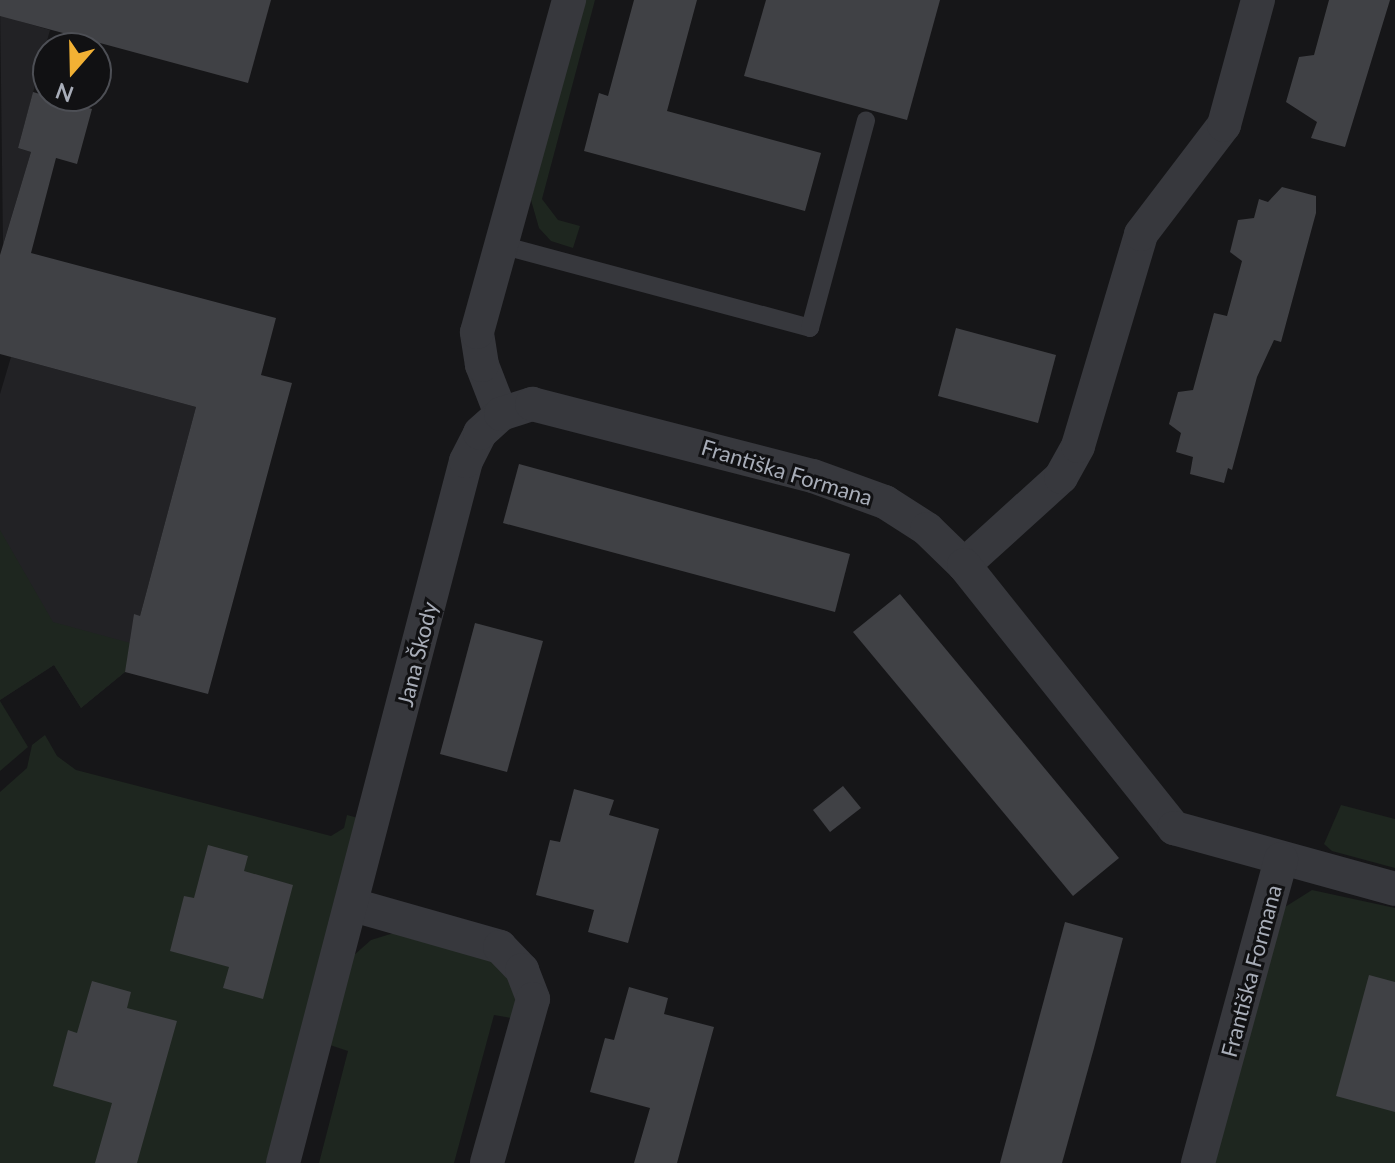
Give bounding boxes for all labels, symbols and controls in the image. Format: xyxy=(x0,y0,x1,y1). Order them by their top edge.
north arrow xyxy=(32,32,112,112)
text: N xyxy=(52,78,77,109)
street label: Františka Formana xyxy=(698,433,876,511)
street label: Jana Škody xyxy=(391,599,443,709)
street label: Františka Formana xyxy=(1215,882,1287,1060)

